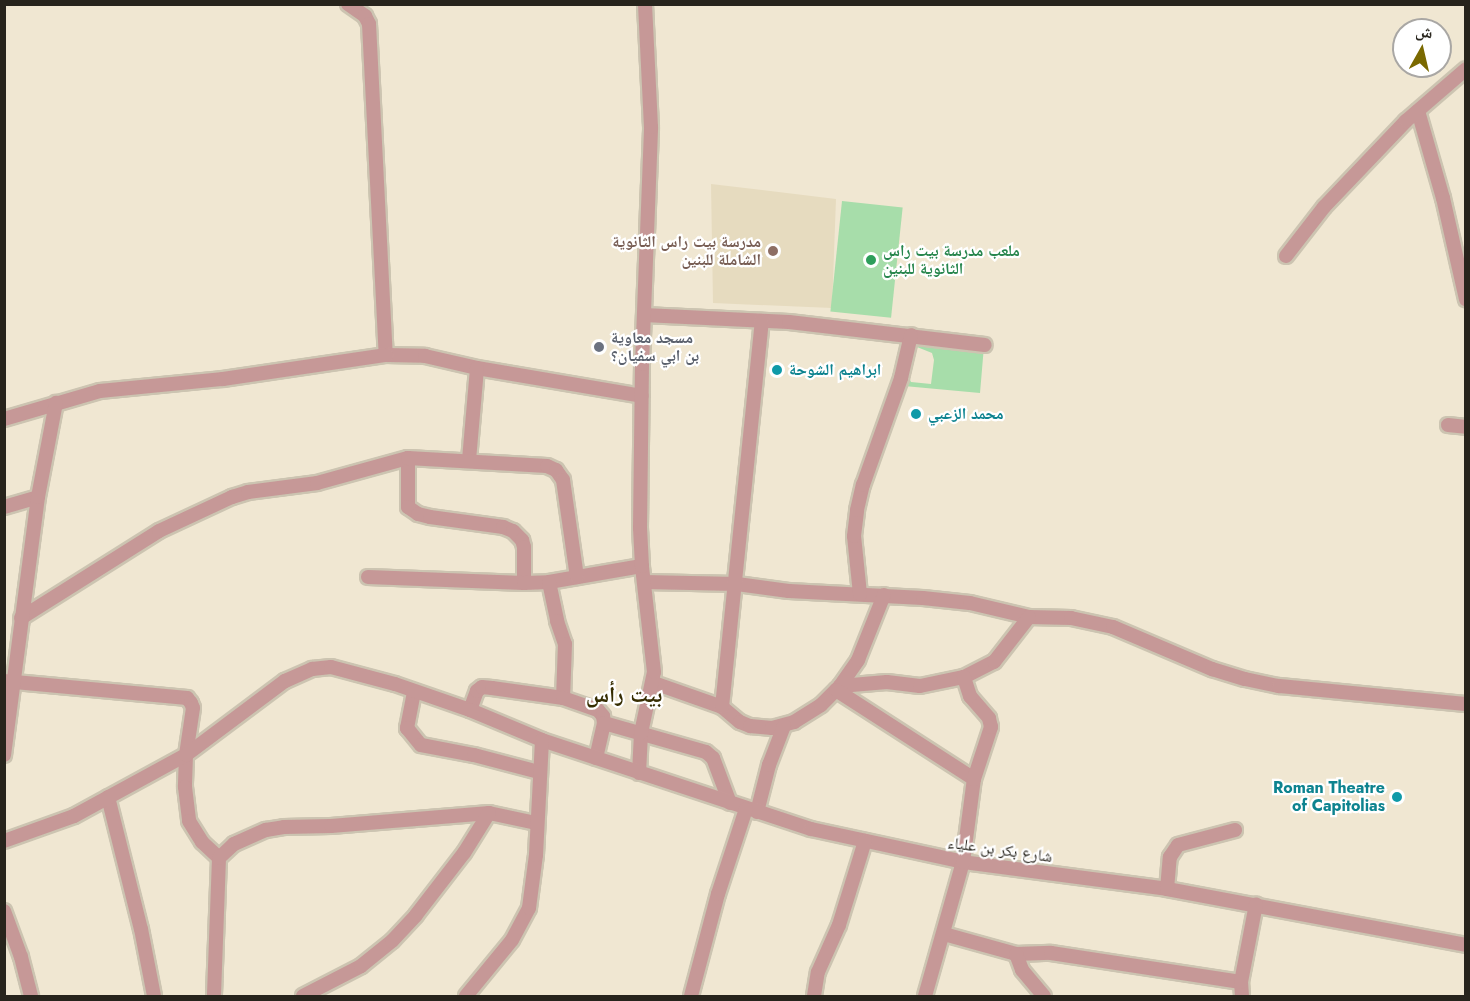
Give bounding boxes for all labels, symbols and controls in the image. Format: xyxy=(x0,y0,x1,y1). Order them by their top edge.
north arrow xyxy=(1392,18,1452,78)
text: ش xyxy=(1414,19,1434,44)
place label: مدرسة بيت راس الثانوية الشاملة للبنين xyxy=(612,232,761,270)
place label: ملعب مدرسة بيت راس الثانوية للبنين xyxy=(883,241,1020,279)
marker: مدرسة بيت راس الثانوية الشاملة للبنين xyxy=(766,244,780,258)
marker: ملعب مدرسة بيت راس الثانوية للبنين xyxy=(864,253,878,267)
place label: مسجد معاوية بن ابي سفيان؟ xyxy=(611,328,699,366)
marker: مسجد معاوية بن ابي سفيان؟ xyxy=(592,340,606,354)
place label: ابراهيم الشوحة xyxy=(789,360,881,380)
marker: ابراهيم الشوحة xyxy=(770,363,784,377)
place label: محمد الزعبي xyxy=(928,404,1004,424)
marker: محمد الزعبي xyxy=(909,407,923,421)
district label: بيت رأس xyxy=(586,682,662,708)
place label: Roman Theatre of Capitolias xyxy=(1273,778,1385,816)
marker: Roman Theatre of Capitolias xyxy=(1390,790,1404,804)
street label: شارع بكر بن علياء xyxy=(946,833,1054,867)

